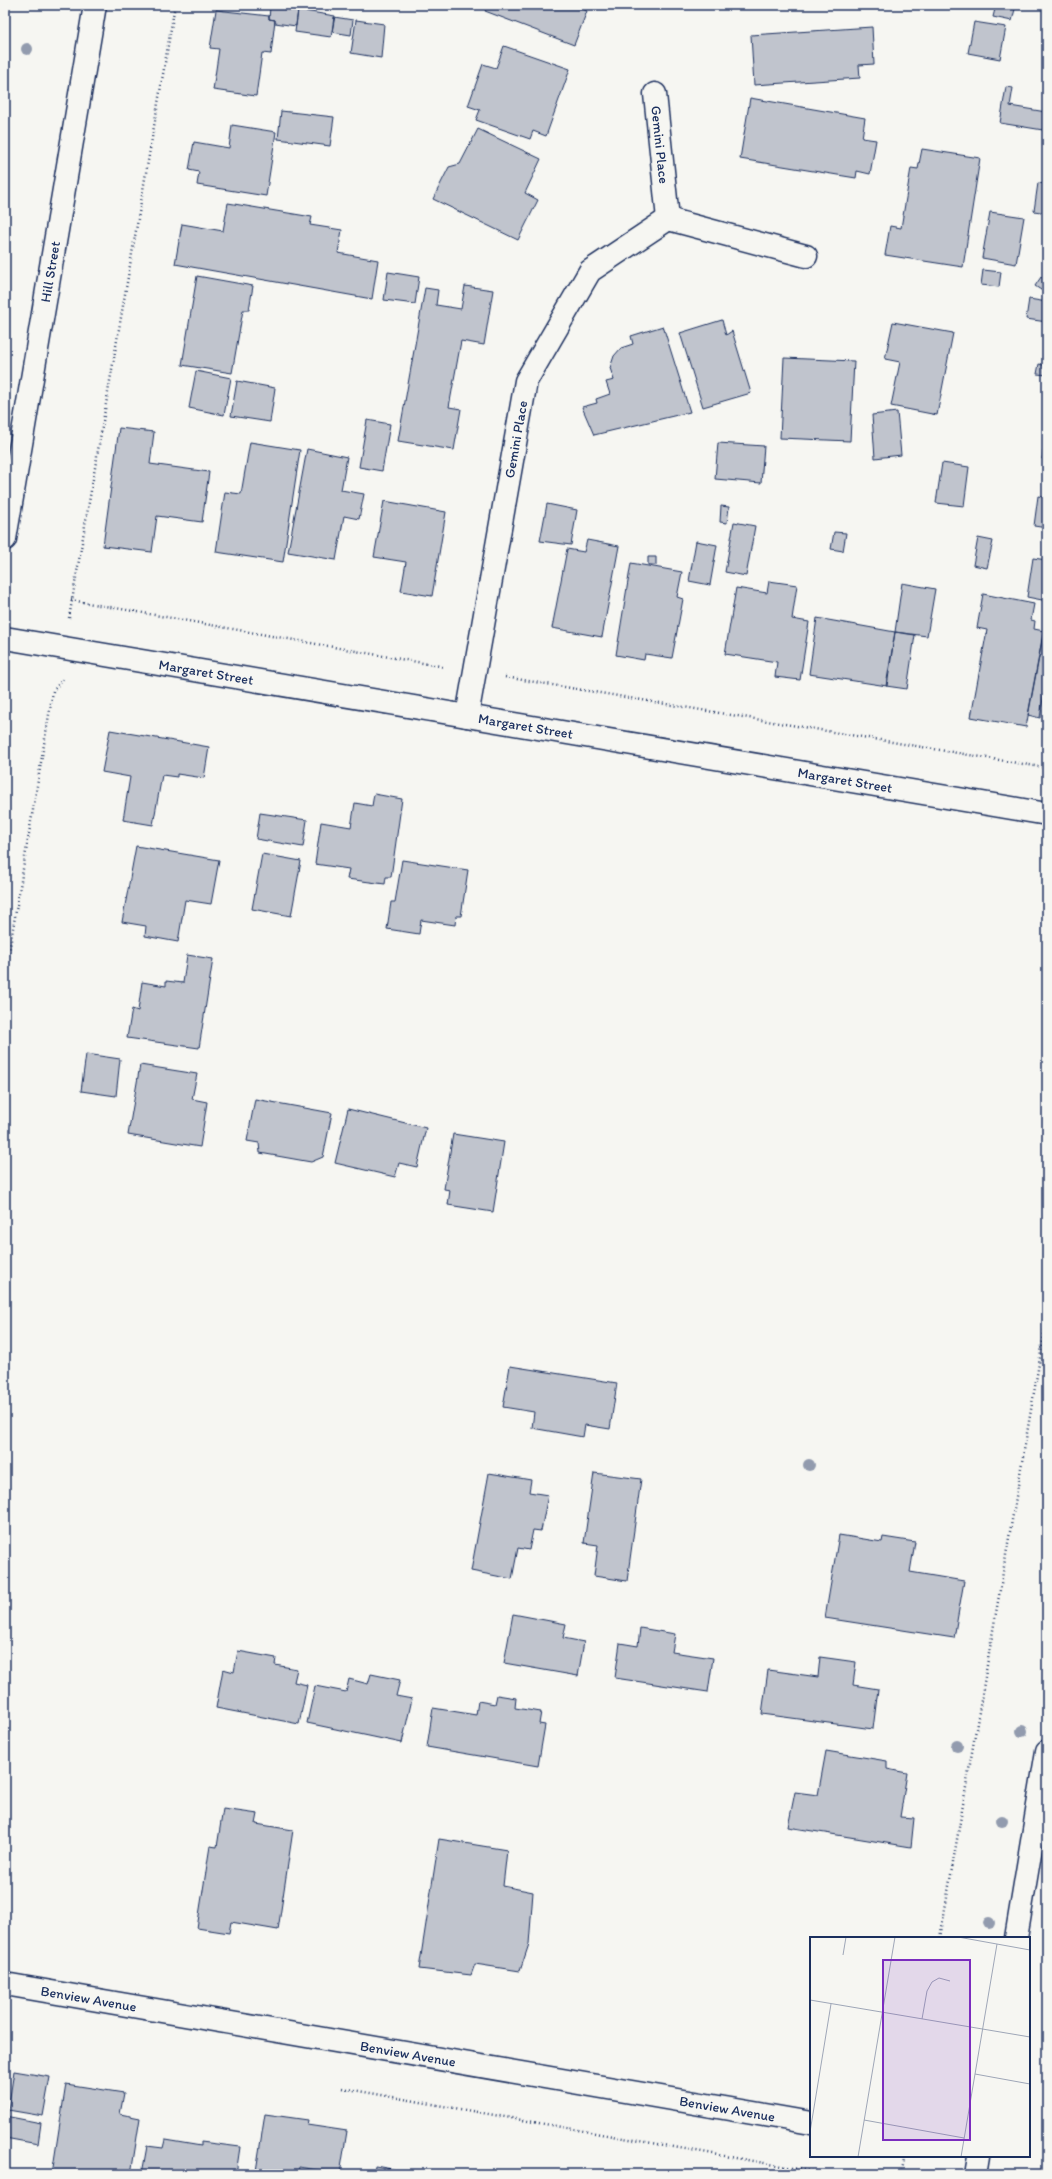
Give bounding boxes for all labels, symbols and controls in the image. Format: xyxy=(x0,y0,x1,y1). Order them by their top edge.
street label: Gemini Place xyxy=(647,105,672,185)
street label: Hill Street xyxy=(37,240,64,304)
street label: Gemini Place xyxy=(501,399,531,479)
street label: Margaret Street xyxy=(157,656,255,689)
street label: Margaret Street xyxy=(477,710,574,743)
street label: Margaret Street xyxy=(796,764,894,797)
inset map xyxy=(810,1937,1030,2157)
street label: Benview Avenue xyxy=(39,1982,138,2016)
street label: Benview Avenue xyxy=(359,2037,457,2071)
street label: Benview Avenue xyxy=(678,2092,777,2126)

